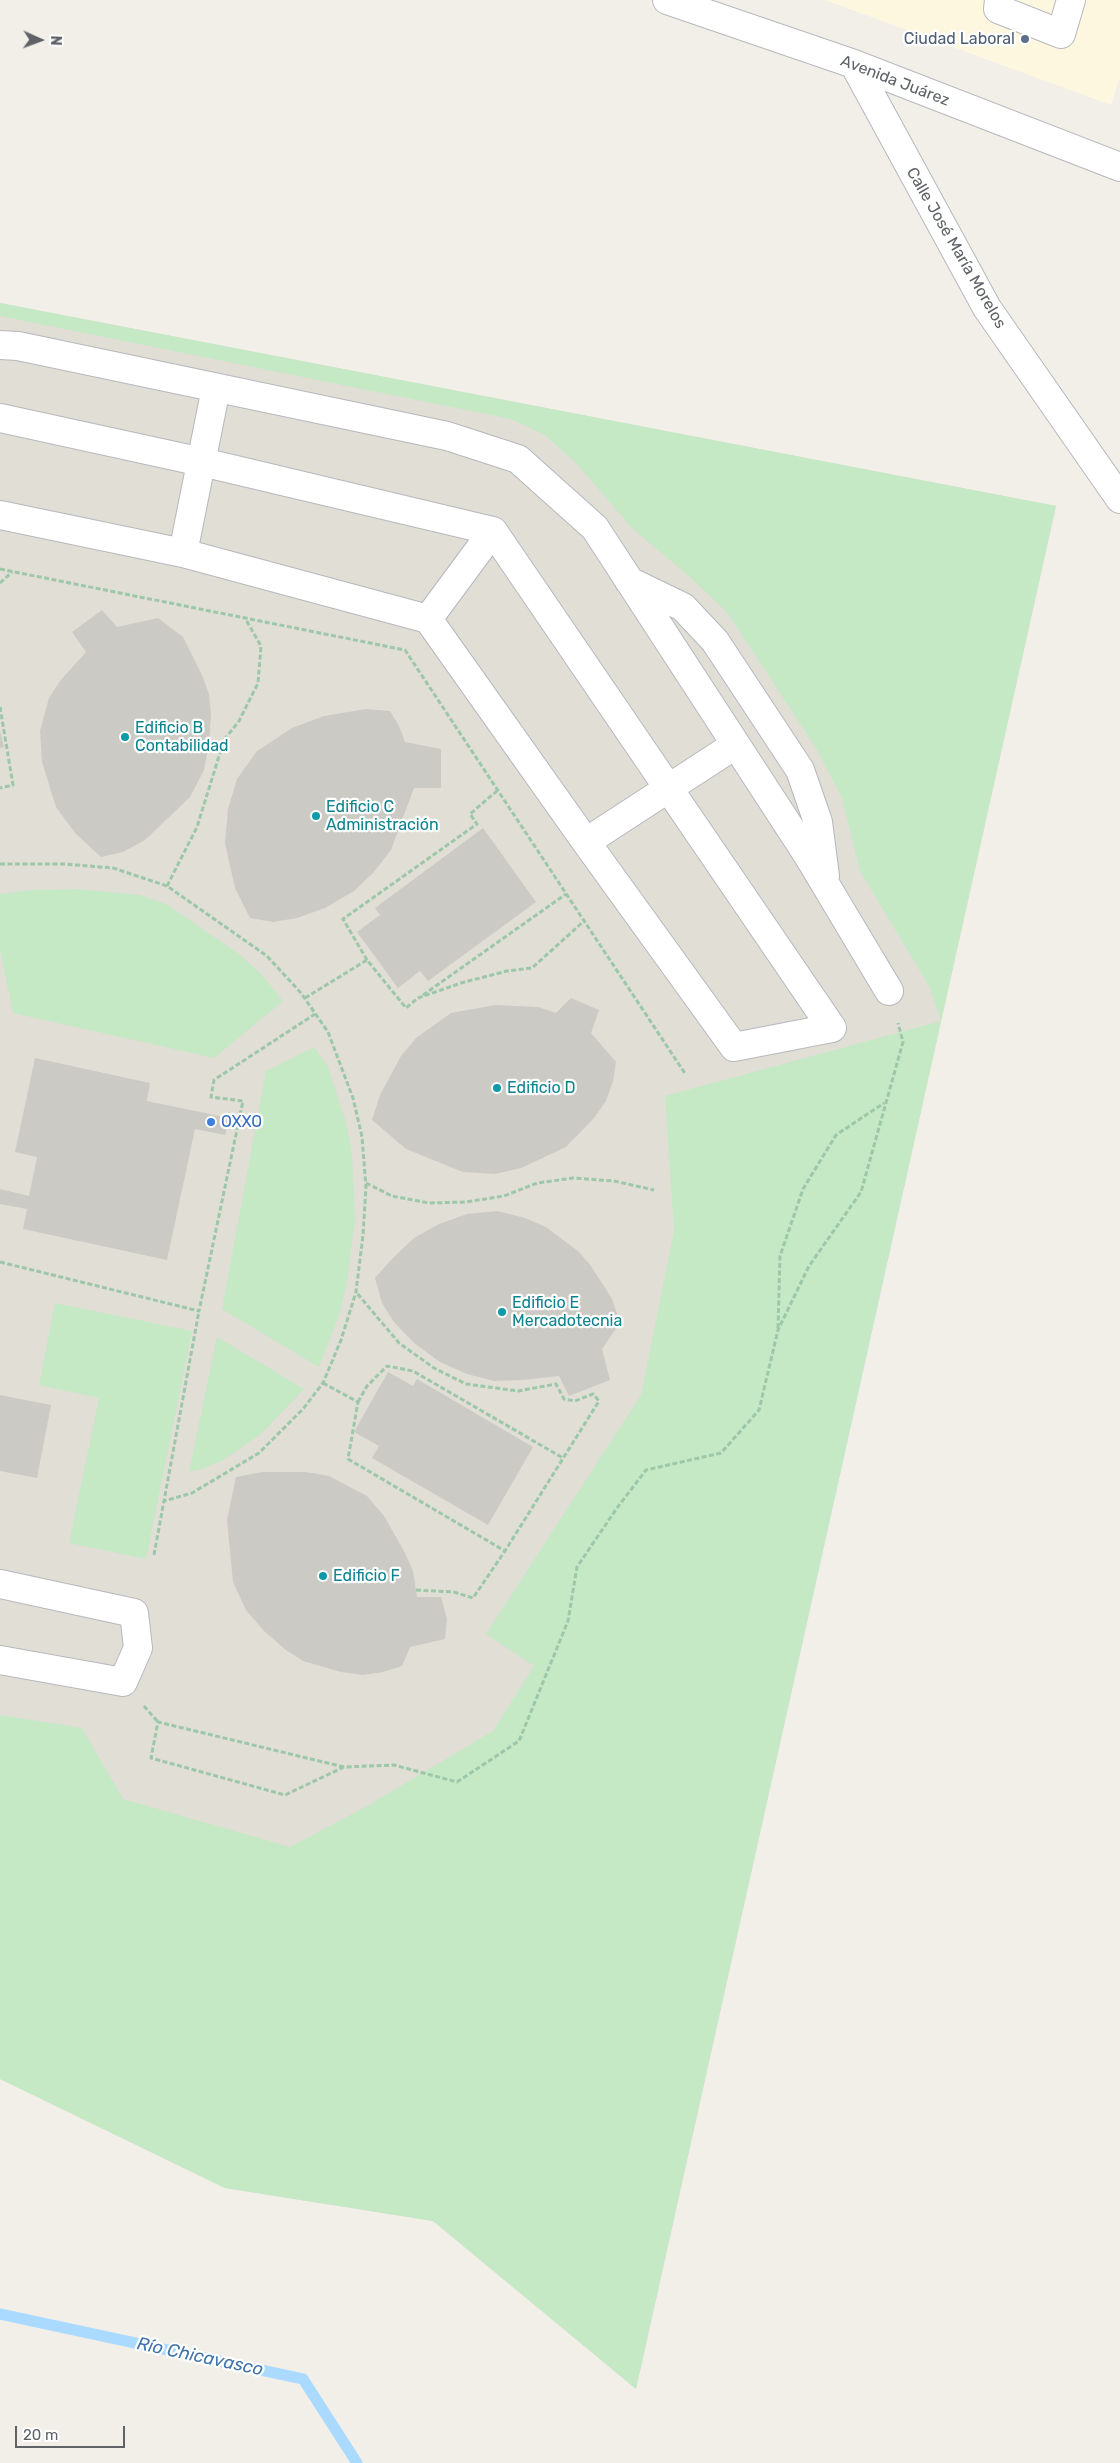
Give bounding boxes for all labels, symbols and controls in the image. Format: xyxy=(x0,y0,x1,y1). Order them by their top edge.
north arrow xyxy=(15,15,65,65)
place label: Ciudad Laboral xyxy=(904,29,1015,49)
marker: Ciudad Laboral xyxy=(1019,33,1031,45)
text: N xyxy=(47,35,64,46)
street label: Avenida Juárez xyxy=(838,51,952,111)
street label: Calle José María Morelos xyxy=(902,164,1010,332)
place label: Edificio B Contabilidad xyxy=(135,718,229,756)
marker: Edificio B Contabilidad xyxy=(119,731,131,743)
place label: Edificio C Administración xyxy=(326,797,439,835)
marker: Edificio C Administración xyxy=(310,810,322,822)
place label: Edificio D xyxy=(507,1078,576,1098)
marker: Edificio D xyxy=(491,1082,503,1094)
place label: OXXO xyxy=(221,1112,262,1132)
marker: OXXO xyxy=(205,1116,217,1128)
place label: Edificio E Mercadotecnia xyxy=(512,1293,622,1331)
marker: Edificio E Mercadotecnia xyxy=(496,1306,508,1318)
place label: Edificio F xyxy=(333,1566,400,1586)
marker: Edificio F xyxy=(317,1570,329,1582)
water label: Río Chicavasco xyxy=(135,2333,265,2381)
scale bar xyxy=(18,2416,128,2448)
text: 20 m xyxy=(23,2426,58,2444)

